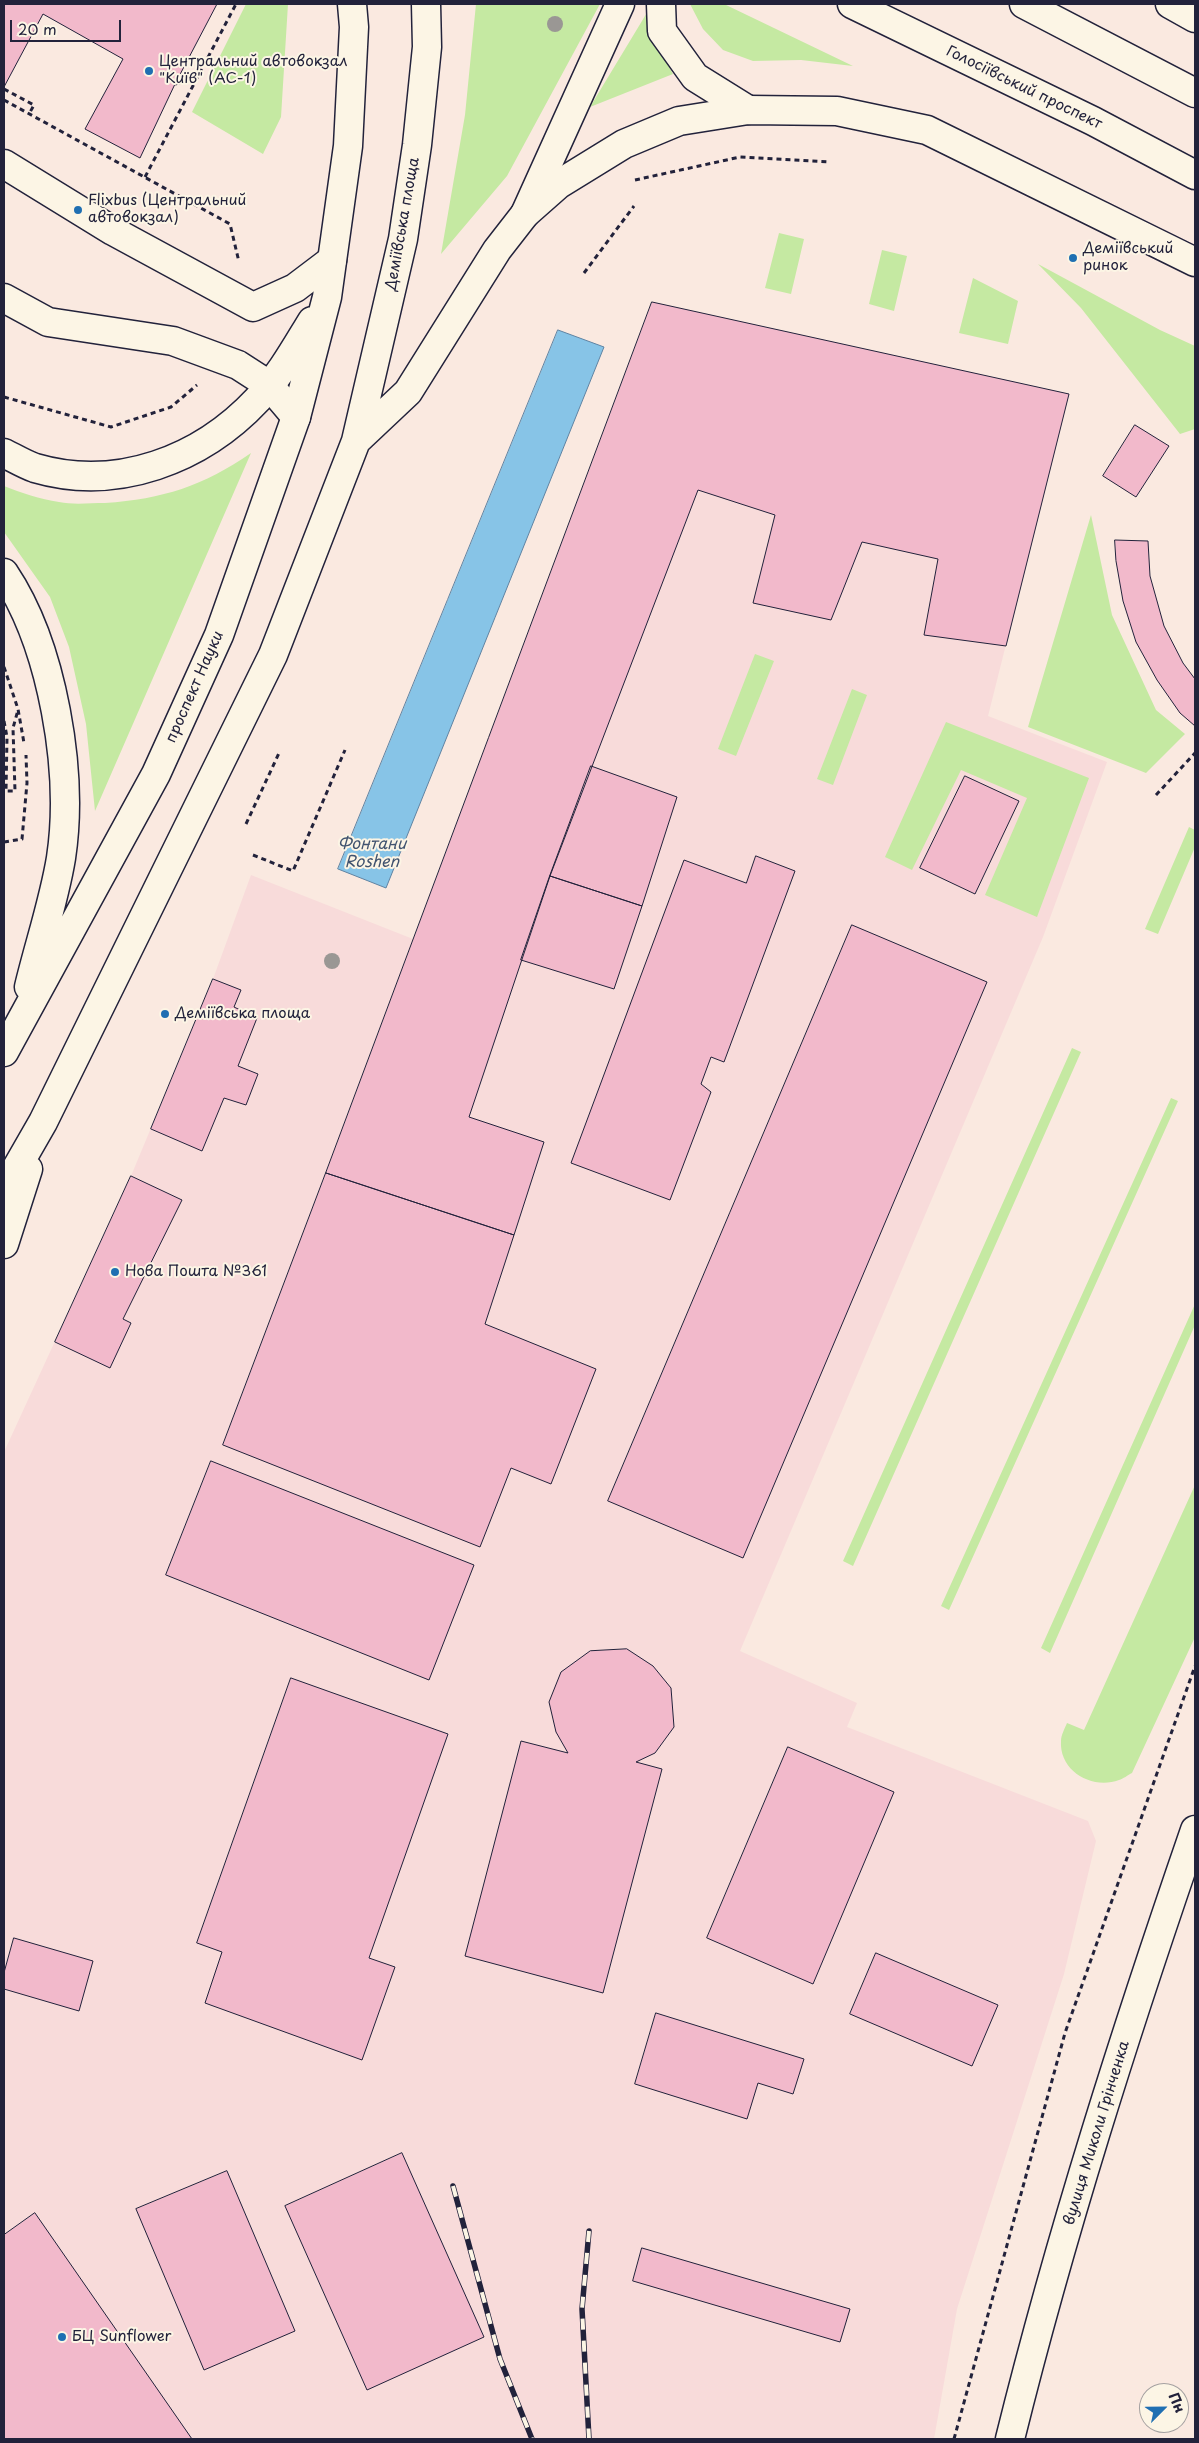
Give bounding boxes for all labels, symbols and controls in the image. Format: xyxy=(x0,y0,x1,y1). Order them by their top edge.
scale bar xyxy=(12,10,124,42)
text: 20 m xyxy=(18,17,57,40)
street label: Голосіївський проспект xyxy=(943,42,1105,134)
place label: Центральний автовокзал "Київ" (АС-1) xyxy=(159,53,348,88)
marker: Центральний автовокзал "Київ" (АС-1) xyxy=(143,65,155,77)
street label: Деміївська площа xyxy=(382,156,424,292)
place label: Flixbus (Центральний автовокзал) xyxy=(88,192,246,227)
marker: Flixbus (Центральний автовокзал) xyxy=(72,204,84,216)
place label: Деміївський ринок xyxy=(1083,240,1173,275)
marker: Деміївський ринок xyxy=(1067,252,1079,264)
street label: проспект Науки xyxy=(162,628,228,746)
water label: Фонтани Roshen xyxy=(338,835,406,873)
place label: Деміївська площа xyxy=(175,1005,310,1023)
marker: Деміївська площа xyxy=(159,1008,171,1020)
place label: Нова Пошта №361 xyxy=(125,1263,267,1281)
marker: Нова Пошта №361 xyxy=(109,1266,121,1278)
street label: вулиця Миколи Грінченка xyxy=(1060,2039,1134,2227)
place label: БЦ Sunflower xyxy=(72,2328,172,2346)
marker: БЦ Sunflower xyxy=(56,2331,68,2343)
north arrow xyxy=(1139,2383,1189,2433)
text: Пн xyxy=(1164,2389,1191,2416)

